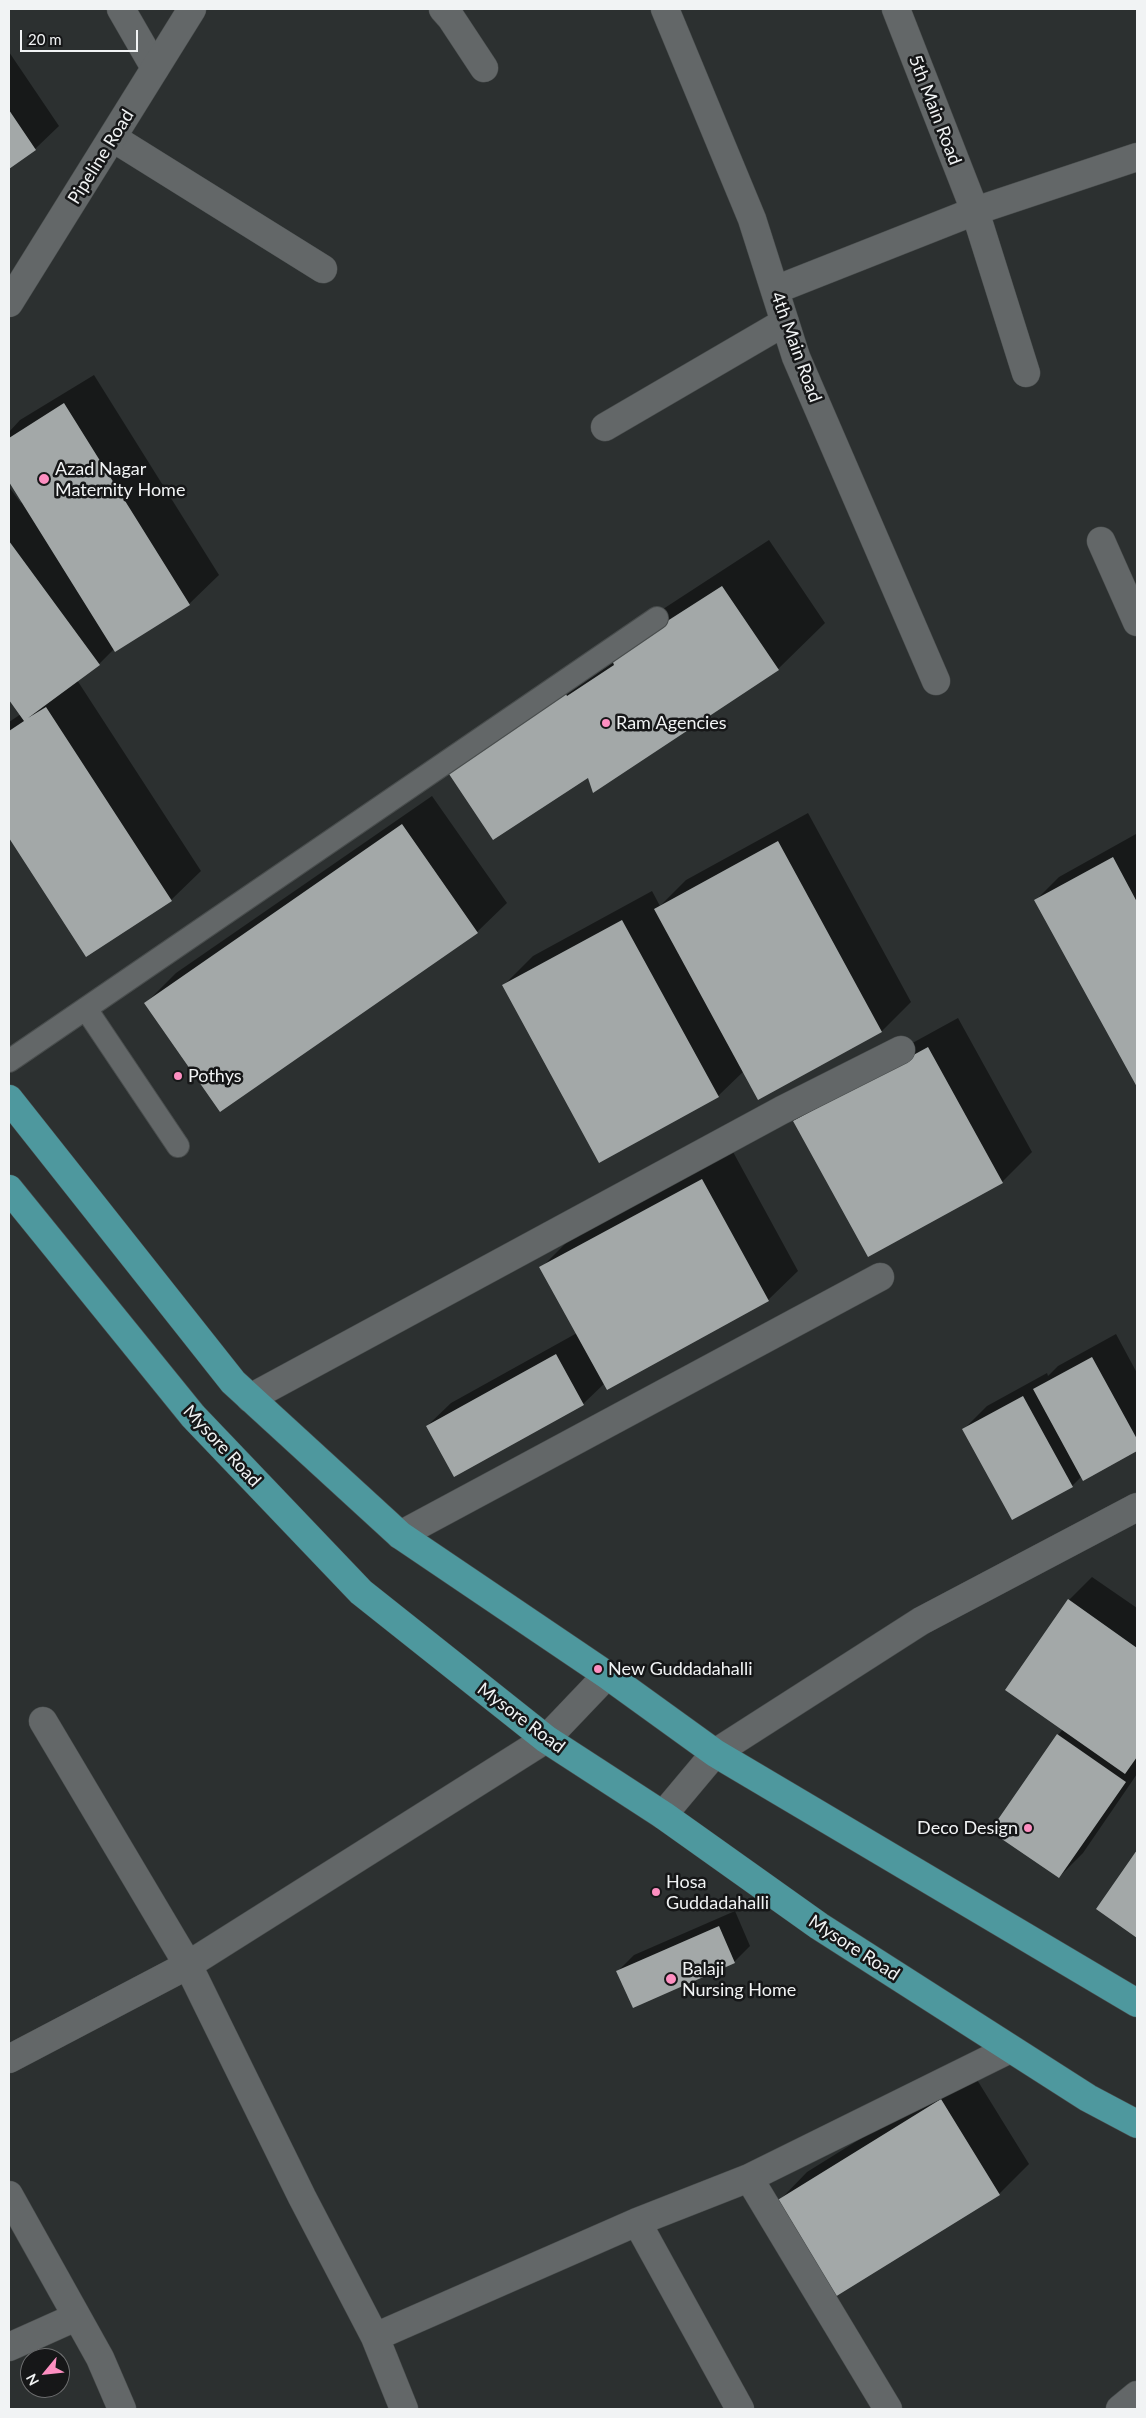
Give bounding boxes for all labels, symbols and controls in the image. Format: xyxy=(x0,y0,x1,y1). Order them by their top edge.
scale bar xyxy=(22,20,140,52)
text: 20 m xyxy=(28,30,62,48)
street label: 5th Main Road xyxy=(904,52,966,168)
street label: Pipeline Road xyxy=(63,106,139,208)
street label: 4th Main Road xyxy=(766,289,826,405)
place label: Azad Nagar Maternity Home xyxy=(55,458,185,500)
marker: Azad Nagar Maternity Home xyxy=(37,472,51,486)
place label: Ram Agencies xyxy=(616,712,727,734)
marker: Ram Agencies xyxy=(600,717,612,729)
place label: Pothys xyxy=(188,1065,242,1087)
marker: Pothys xyxy=(172,1070,184,1082)
street label: Mysore Road xyxy=(179,1401,265,1491)
place label: New Guddadahalli xyxy=(608,1658,753,1680)
marker: New Guddadahalli xyxy=(592,1663,604,1675)
street label: Mysore Road xyxy=(473,1678,569,1758)
place label: Deco Design xyxy=(917,1817,1018,1839)
marker: Deco Design xyxy=(1022,1822,1034,1834)
place label: Hosa Guddadahalli xyxy=(666,1871,769,1914)
marker: Hosa Guddadahalli xyxy=(650,1886,662,1898)
street label: Mysore Road xyxy=(805,1911,903,1985)
place label: Balaji Nursing Home xyxy=(682,1958,796,2000)
marker: Balaji Nursing Home xyxy=(664,1972,678,1986)
north arrow xyxy=(20,2348,70,2398)
text: N xyxy=(22,2371,42,2389)

